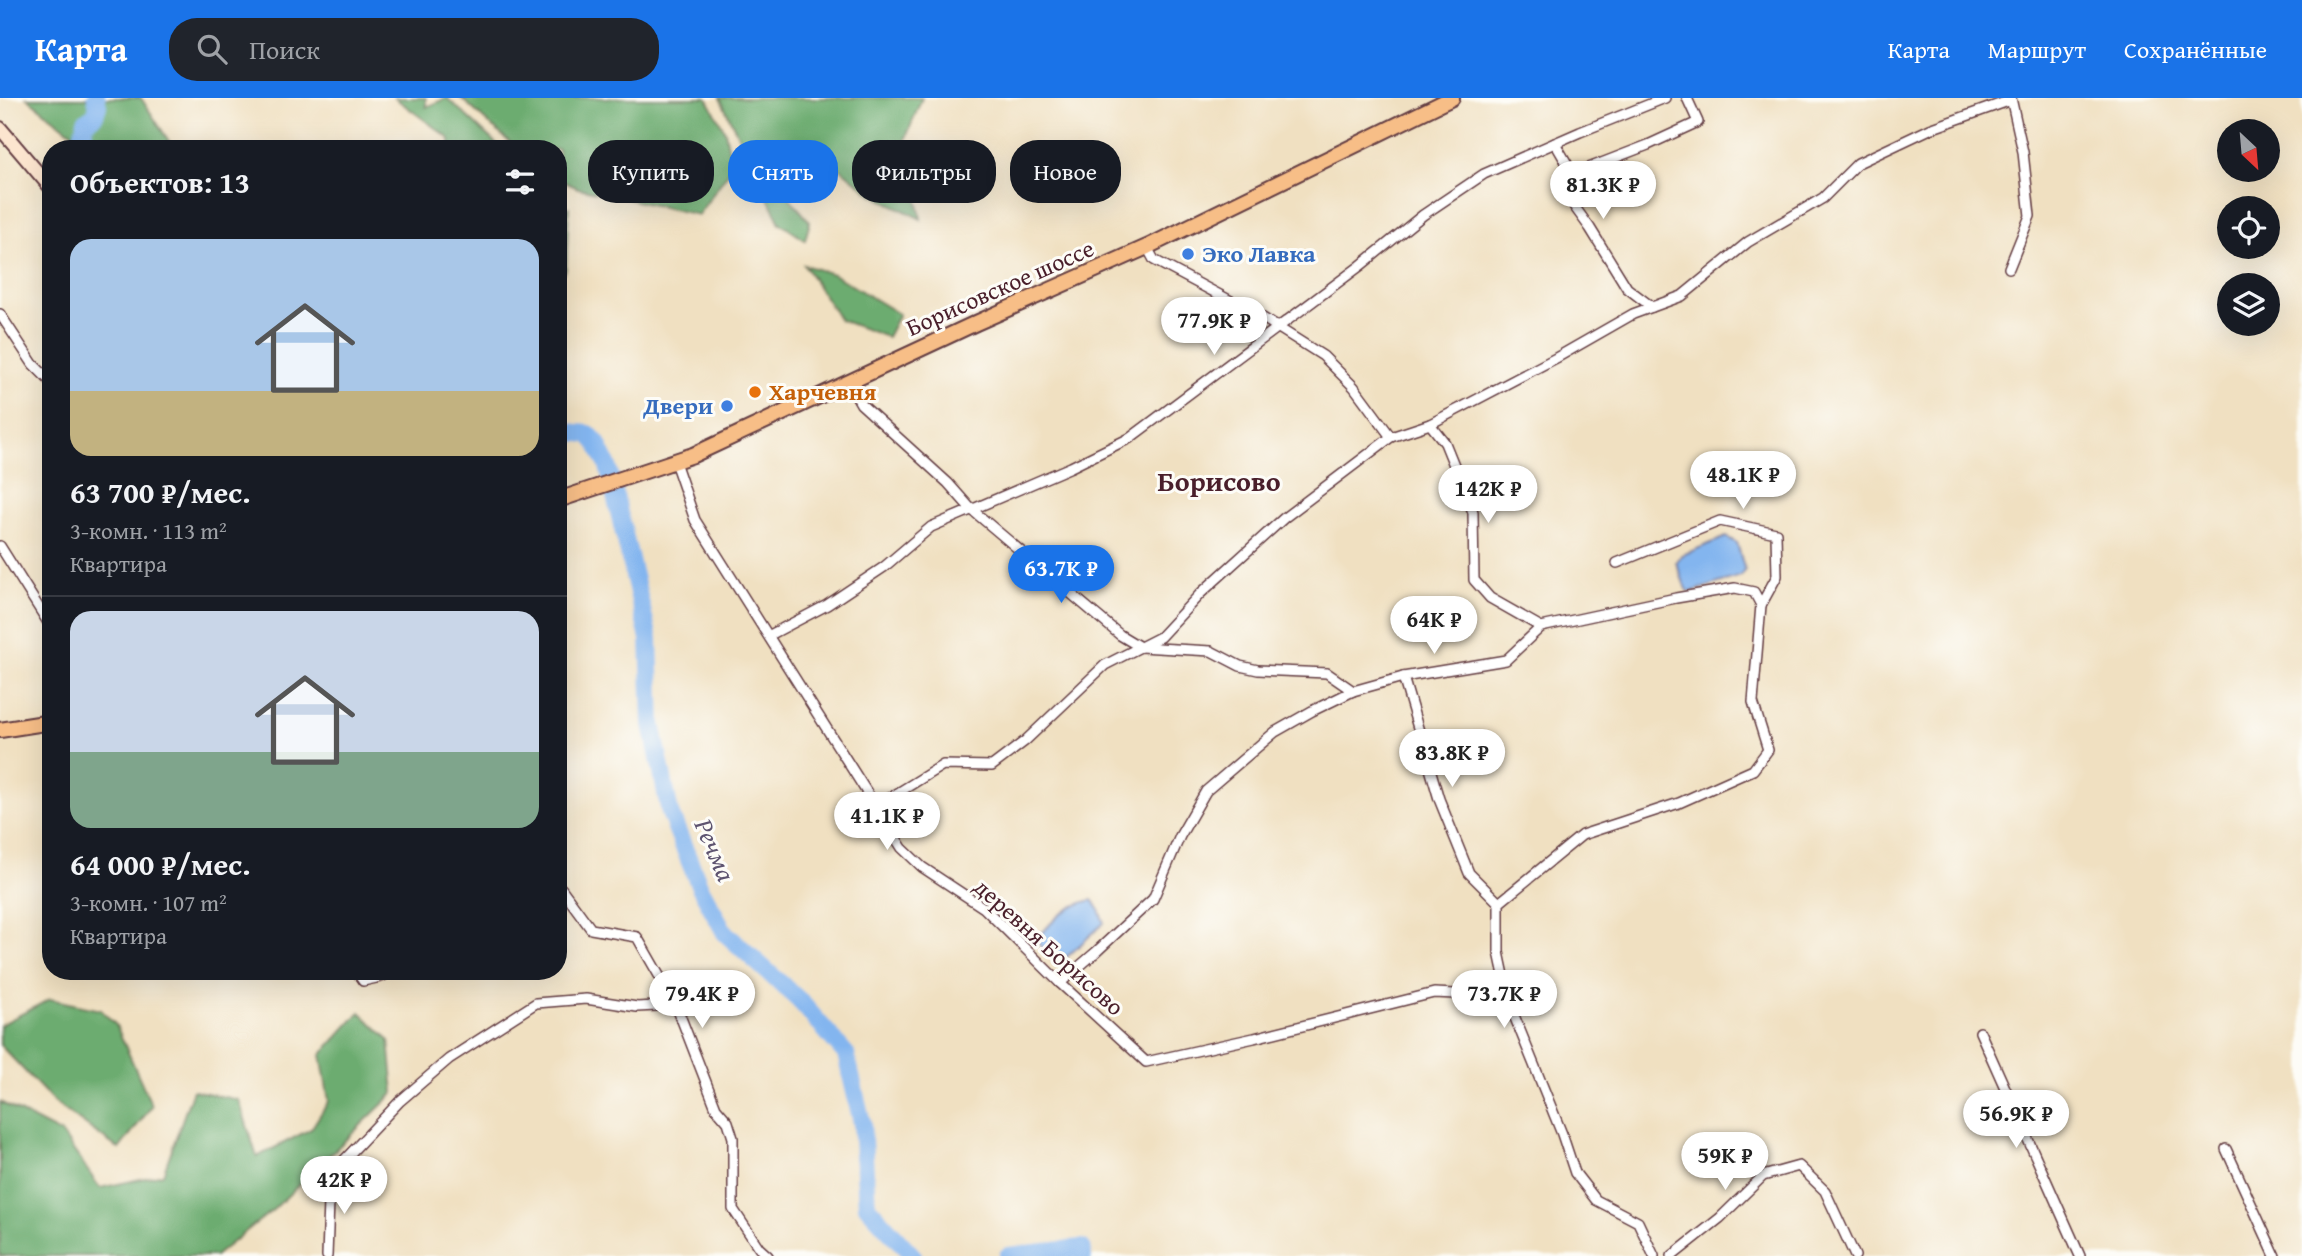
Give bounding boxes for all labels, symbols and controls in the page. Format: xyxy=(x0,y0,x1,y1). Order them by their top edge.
search box xyxy=(169,18,659,81)
text: Карта xyxy=(35,25,127,73)
icon: search xyxy=(193,30,231,68)
text: Поиск xyxy=(249,30,320,69)
text: Карта xyxy=(1888,32,1950,67)
text: Маршрут xyxy=(1988,32,2086,67)
text: Сохранённые xyxy=(2124,32,2267,67)
north arrow xyxy=(2217,119,2280,182)
map controls xyxy=(2217,119,2280,336)
chip: Купить xyxy=(588,140,714,203)
chip: Снять xyxy=(728,140,838,203)
chip: Фильтры xyxy=(852,140,996,203)
chip: Новое xyxy=(1010,140,1121,203)
text: Объектов: 13 xyxy=(70,160,250,204)
pin: 81.3K ₽ xyxy=(1538,162,1668,221)
icon: filters xyxy=(501,163,539,201)
text: 81.3K ₽ xyxy=(1566,167,1640,200)
button: locate xyxy=(2217,196,2280,259)
street label: Борисовское шоссе xyxy=(900,230,1099,345)
place label: Эко Лавка xyxy=(1202,236,1316,271)
marker: Эко Лавка xyxy=(1180,246,1196,262)
button: layers xyxy=(2217,273,2280,336)
icon: home xyxy=(242,285,368,411)
pin: 77.9K ₽ xyxy=(1149,298,1279,357)
text: 77.9K ₽ xyxy=(1177,303,1251,336)
place label: Харчевня xyxy=(769,374,876,409)
marker: Харчевня xyxy=(747,384,763,400)
place label: Двери xyxy=(642,388,713,423)
marker: Двери xyxy=(719,398,735,414)
pin: 48.1K ₽ xyxy=(1678,452,1808,511)
text: 48.1K ₽ xyxy=(1706,457,1780,490)
district label: Борисово xyxy=(1157,460,1281,501)
pin: 142K ₽ xyxy=(1431,466,1545,525)
text: 63 700 ₽/мес. xyxy=(70,470,251,514)
text: 142K ₽ xyxy=(1454,471,1522,504)
text: 3-комн. · 113 m² xyxy=(70,514,227,547)
pin: 63.7K ₽ xyxy=(996,546,1126,605)
text: Квартира xyxy=(70,547,167,580)
text: 63.7K ₽ xyxy=(1024,551,1098,584)
pin: 64K ₽ xyxy=(1385,596,1483,656)
text: 64K ₽ xyxy=(1406,602,1462,635)
icon: home xyxy=(242,657,368,783)
pin: 83.8K ₽ xyxy=(1387,730,1517,789)
text: 83.8K ₽ xyxy=(1415,735,1489,768)
pin: 41.1K ₽ xyxy=(822,792,952,852)
text: 41.1K ₽ xyxy=(850,798,924,831)
water label: Речма xyxy=(684,812,746,887)
text: 64 000 ₽/мес. xyxy=(70,842,251,886)
street label: деревня Борисово xyxy=(966,870,1132,1024)
text: 3-комн. · 107 m² xyxy=(70,886,227,919)
text: Квартира xyxy=(70,919,167,952)
pin: 79.4K ₽ xyxy=(637,970,767,1030)
pin: 73.7K ₽ xyxy=(1439,970,1569,1030)
text: 79.4K ₽ xyxy=(665,976,739,1009)
text: 73.7K ₽ xyxy=(1467,976,1541,1009)
pin: 56.9K ₽ xyxy=(1951,1090,2081,1150)
text: 56.9K ₽ xyxy=(1979,1096,2053,1129)
pin: 59K ₽ xyxy=(1676,1132,1774,1192)
text: 59K ₽ xyxy=(1697,1138,1753,1171)
pin: 42K ₽ xyxy=(295,1156,393,1216)
text: 42K ₽ xyxy=(316,1162,372,1195)

